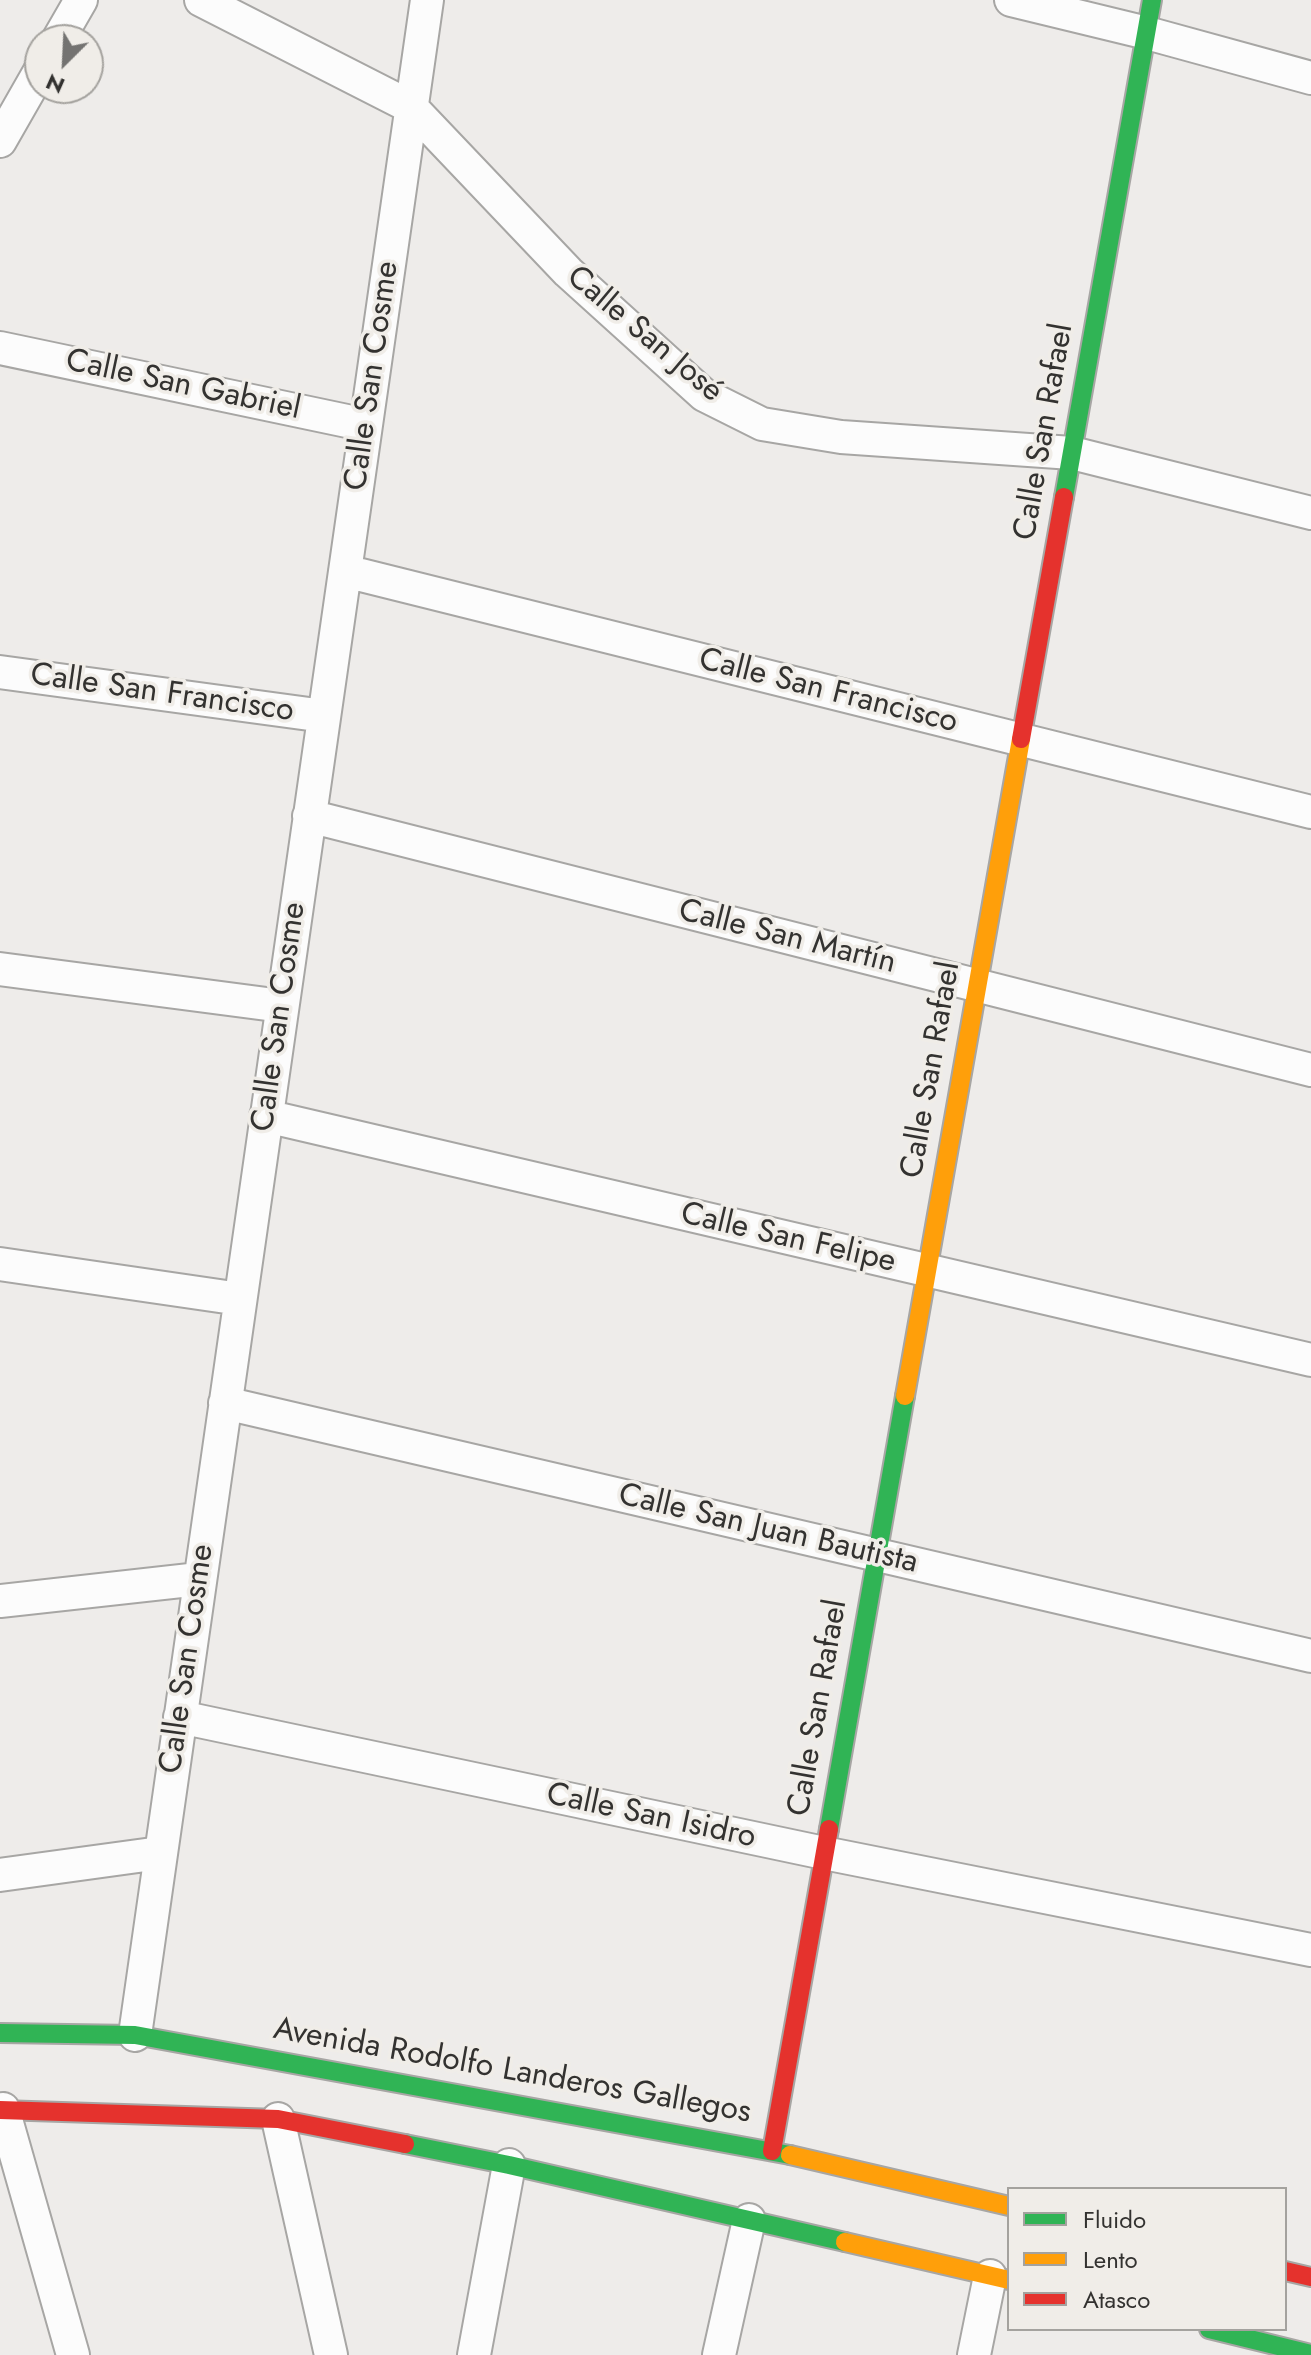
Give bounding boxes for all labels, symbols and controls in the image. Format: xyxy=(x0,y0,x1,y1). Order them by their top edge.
north arrow xyxy=(24,24,104,104)
text: N xyxy=(41,66,70,102)
street label: Calle San Cosme xyxy=(338,259,408,493)
street label: Calle San José xyxy=(558,259,730,411)
street label: Calle San Rafael xyxy=(1007,321,1083,543)
street label: Calle San Gabriel xyxy=(62,342,304,430)
street label: Calle San Francisco xyxy=(695,641,961,743)
street label: Calle San Francisco xyxy=(28,657,296,731)
street label: Calle San Martín xyxy=(674,892,900,984)
street label: Calle San Cosme xyxy=(245,900,315,1134)
street label: Calle San Rafael xyxy=(894,959,970,1181)
street label: Calle San Felipe xyxy=(677,1196,899,1282)
street label: Calle San Juan Bautista xyxy=(615,1477,921,1583)
street label: Calle San Cosme xyxy=(153,1542,223,1776)
street label: Calle San Rafael xyxy=(781,1597,857,1819)
street label: Calle San Isidro xyxy=(543,1776,759,1858)
street label: Avenida Rodolfo Landeros Gallegos xyxy=(270,2011,754,2133)
legend xyxy=(1007,2187,1287,2331)
text: Fluido xyxy=(1083,2202,1146,2237)
text: Lento xyxy=(1083,2242,1138,2277)
text: Atasco xyxy=(1083,2282,1150,2317)

